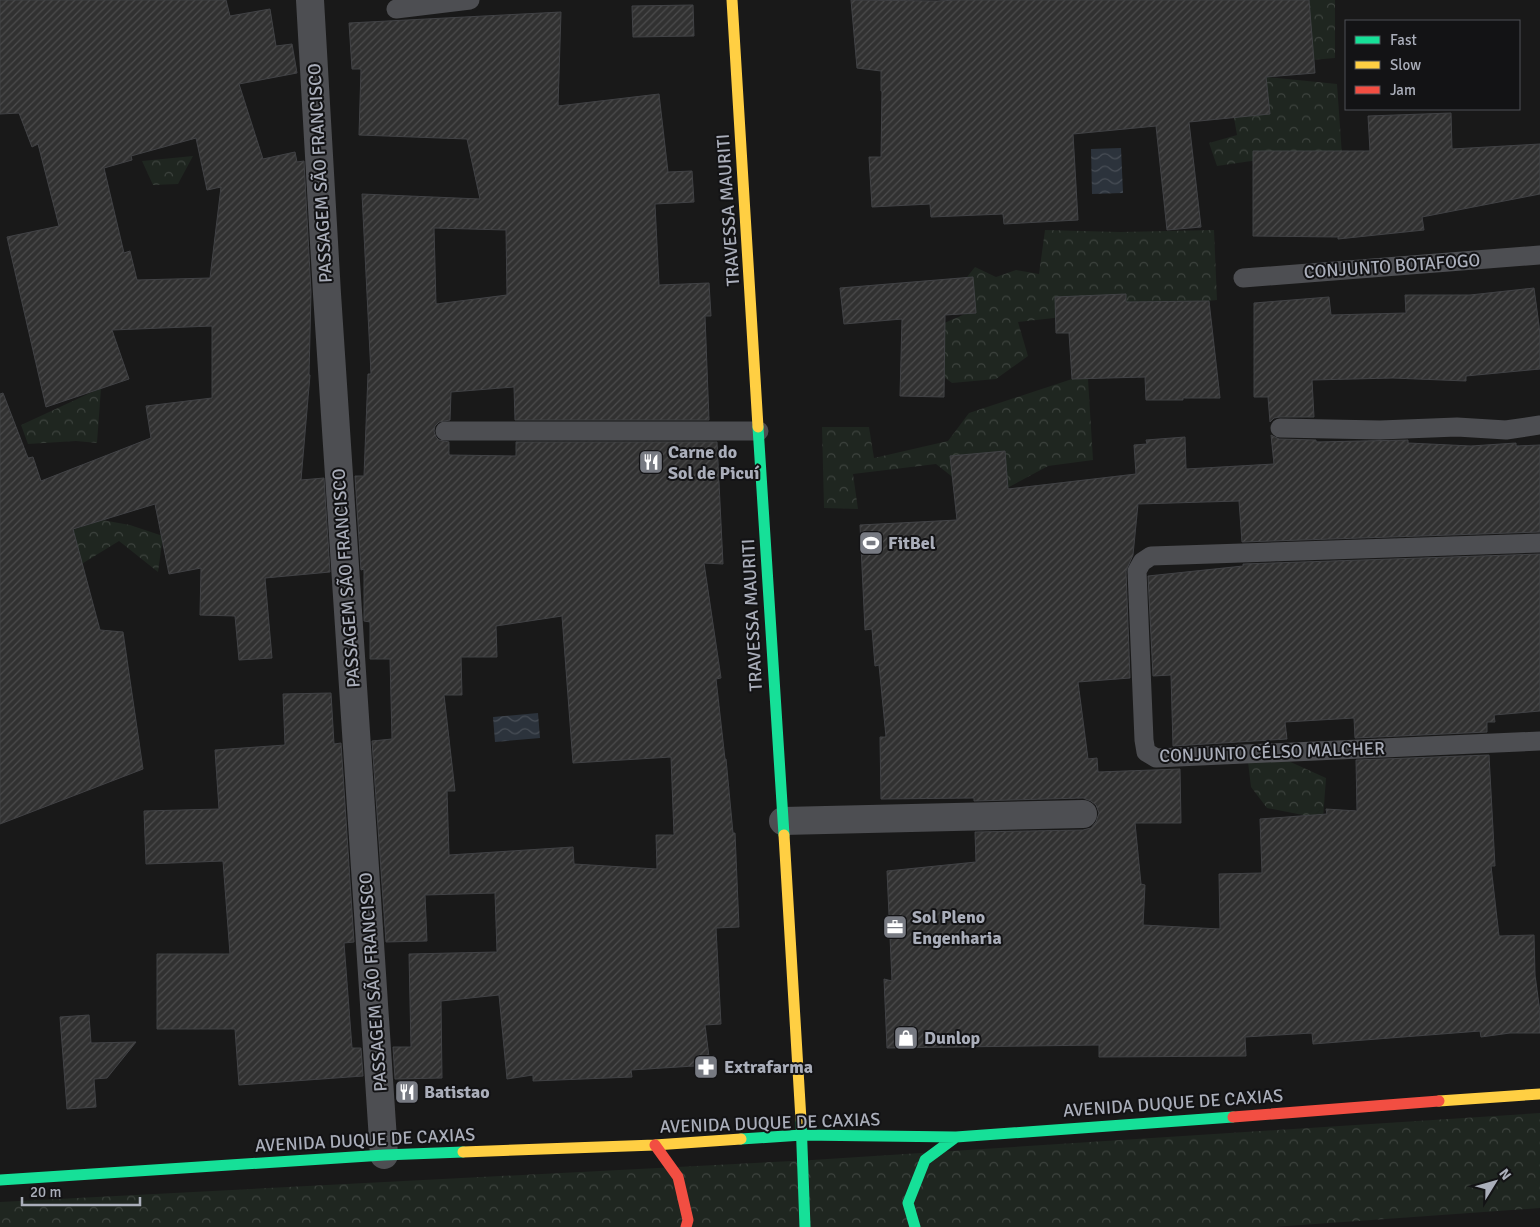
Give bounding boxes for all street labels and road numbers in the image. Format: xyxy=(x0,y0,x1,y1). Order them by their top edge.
street label: PASSAGEM SÃO FRANCISCO xyxy=(303,63,337,283)
street label: TRAVESSA MAURITI xyxy=(712,133,744,287)
street label: CONJUNTO BOTAFOGO xyxy=(1303,249,1481,283)
street label: PASSAGEM SÃO FRANCISCO xyxy=(327,468,365,688)
street label: TRAVESSA MAURITI xyxy=(737,538,767,692)
street label: CONJUNTO CÉLSO MALCHER xyxy=(1159,737,1385,767)
street label: PASSAGEM SÃO FRANCISCO xyxy=(354,872,392,1092)
street label: AVENIDA DUQUE DE CAXIAS xyxy=(1062,1084,1284,1122)
street label: AVENIDA DUQUE DE CAXIAS xyxy=(659,1108,881,1138)
street label: AVENIDA DUQUE DE CAXIAS xyxy=(254,1123,476,1157)

